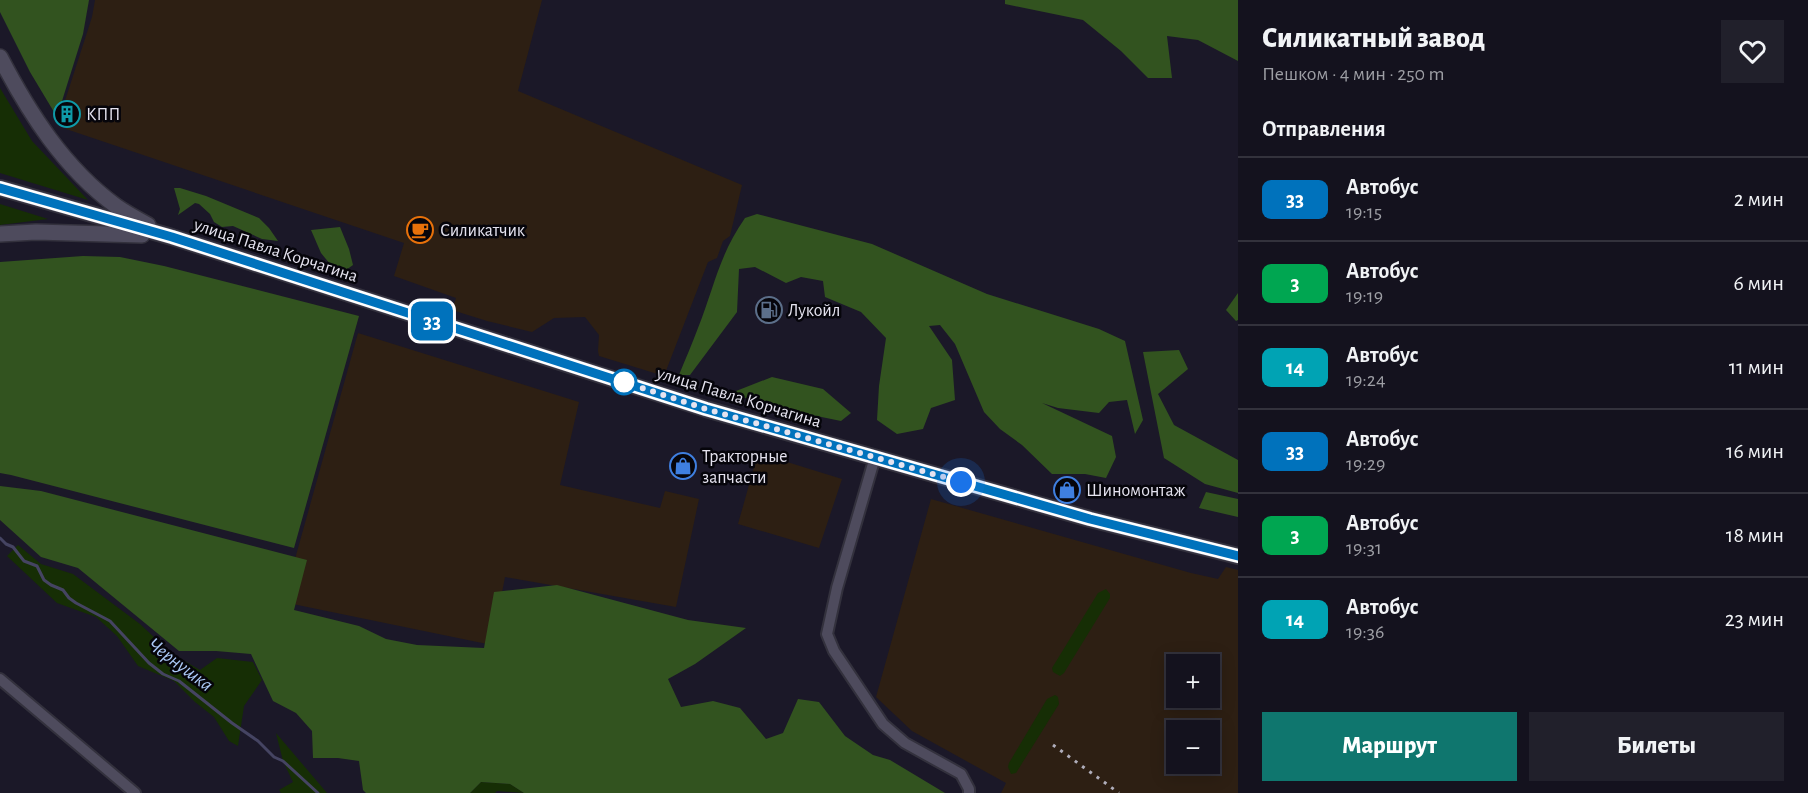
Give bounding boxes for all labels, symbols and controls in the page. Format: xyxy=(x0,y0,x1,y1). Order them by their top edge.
button: heart xyxy=(1721,20,1784,83)
text: Силикатный завод xyxy=(1262,25,1485,53)
text: Пешком · 4 мин · 250 m xyxy=(1262,64,1444,84)
building icon: КПП xyxy=(52,99,82,129)
place label: КПП xyxy=(86,106,120,124)
text: Отправления xyxy=(1262,118,1386,140)
text: Автобус xyxy=(1346,176,1419,198)
text: 2 мин xyxy=(1734,188,1784,210)
text: 33 xyxy=(1286,189,1304,210)
text: 19:15 xyxy=(1346,202,1382,222)
cafe icon: Силикатчик xyxy=(405,215,435,245)
street label: улица Павла Корчагина xyxy=(191,216,360,286)
place label: Силикатчик xyxy=(440,222,526,240)
text: Автобус xyxy=(1346,260,1419,282)
text: 6 мин xyxy=(1733,272,1784,294)
text: 3 xyxy=(1290,273,1300,294)
text: 19:19 xyxy=(1346,286,1383,306)
fuel station icon: Лукойл xyxy=(754,295,784,325)
line badge: 33 xyxy=(405,302,459,340)
place label: Лукойл xyxy=(788,302,840,320)
text: 33 xyxy=(423,311,441,332)
text: Автобус xyxy=(1346,344,1419,366)
text: 11 мин xyxy=(1729,356,1784,378)
text: 14 xyxy=(1286,357,1304,378)
street label: улица Павла Корчагина xyxy=(653,364,823,432)
unlabelled marker xyxy=(611,369,637,395)
text: 19:24 xyxy=(1346,370,1386,390)
text: Автобус xyxy=(1346,428,1419,450)
text: 16 мин xyxy=(1726,440,1784,462)
text: 33 xyxy=(1286,441,1304,462)
place label: Тракторные запчасти xyxy=(702,448,788,487)
shop icon: Тракторные запчасти xyxy=(668,451,698,481)
text: 19:29 xyxy=(1346,454,1385,474)
your location xyxy=(946,467,976,497)
shop icon: Шиномонтаж xyxy=(1052,475,1082,505)
place label: Шиномонтаж xyxy=(1086,482,1186,500)
text: Автобус xyxy=(1346,512,1419,534)
text: 18 мин xyxy=(1726,524,1784,546)
text: 3 xyxy=(1290,525,1300,546)
text: 19:31 xyxy=(1346,538,1382,558)
text: Автобус xyxy=(1346,596,1419,618)
text: 23 мин xyxy=(1725,608,1784,630)
text: 14 xyxy=(1286,609,1304,630)
text: 19:36 xyxy=(1346,622,1385,642)
water label: Чернушка xyxy=(144,634,217,695)
map controls xyxy=(1166,654,1220,774)
button: + xyxy=(1166,654,1220,708)
button: Маршрут xyxy=(1262,712,1517,781)
button: Билеты xyxy=(1529,712,1784,781)
button: − xyxy=(1166,720,1220,774)

